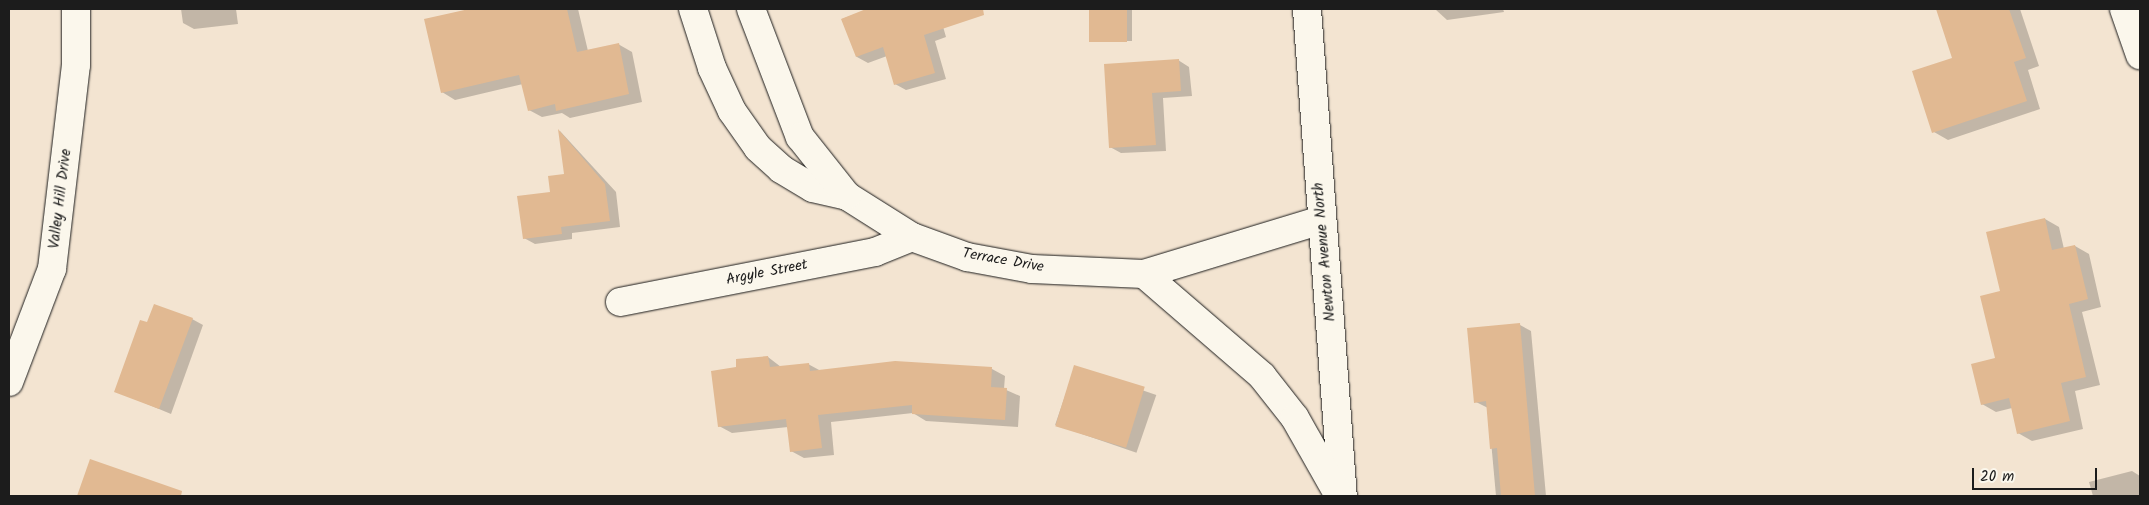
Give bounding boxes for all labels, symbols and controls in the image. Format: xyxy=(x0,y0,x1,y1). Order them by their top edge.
street label: Valley Hill Drive xyxy=(46,148,76,250)
street label: Newton Avenue North xyxy=(1310,182,1340,322)
street label: Terrace Drive xyxy=(961,245,1045,277)
street label: Argyle Street xyxy=(725,256,809,290)
scale bar xyxy=(1974,458,2099,490)
text: 20 m xyxy=(1980,465,2014,489)

